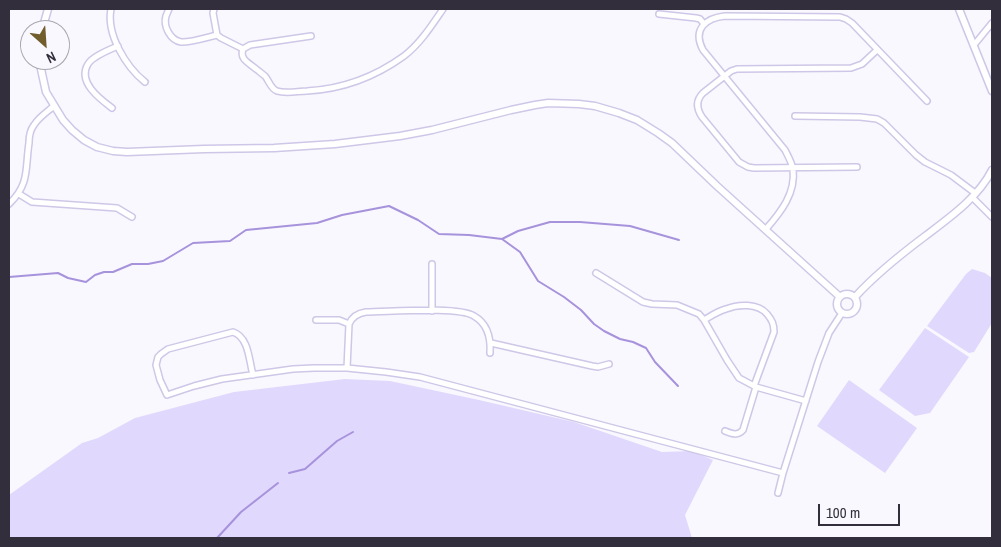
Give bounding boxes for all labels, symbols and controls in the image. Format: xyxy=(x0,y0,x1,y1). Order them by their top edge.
north arrow xyxy=(20,20,70,70)
text: N xyxy=(43,48,59,67)
scale bar xyxy=(821,494,904,526)
text: 100 m xyxy=(826,502,860,523)

